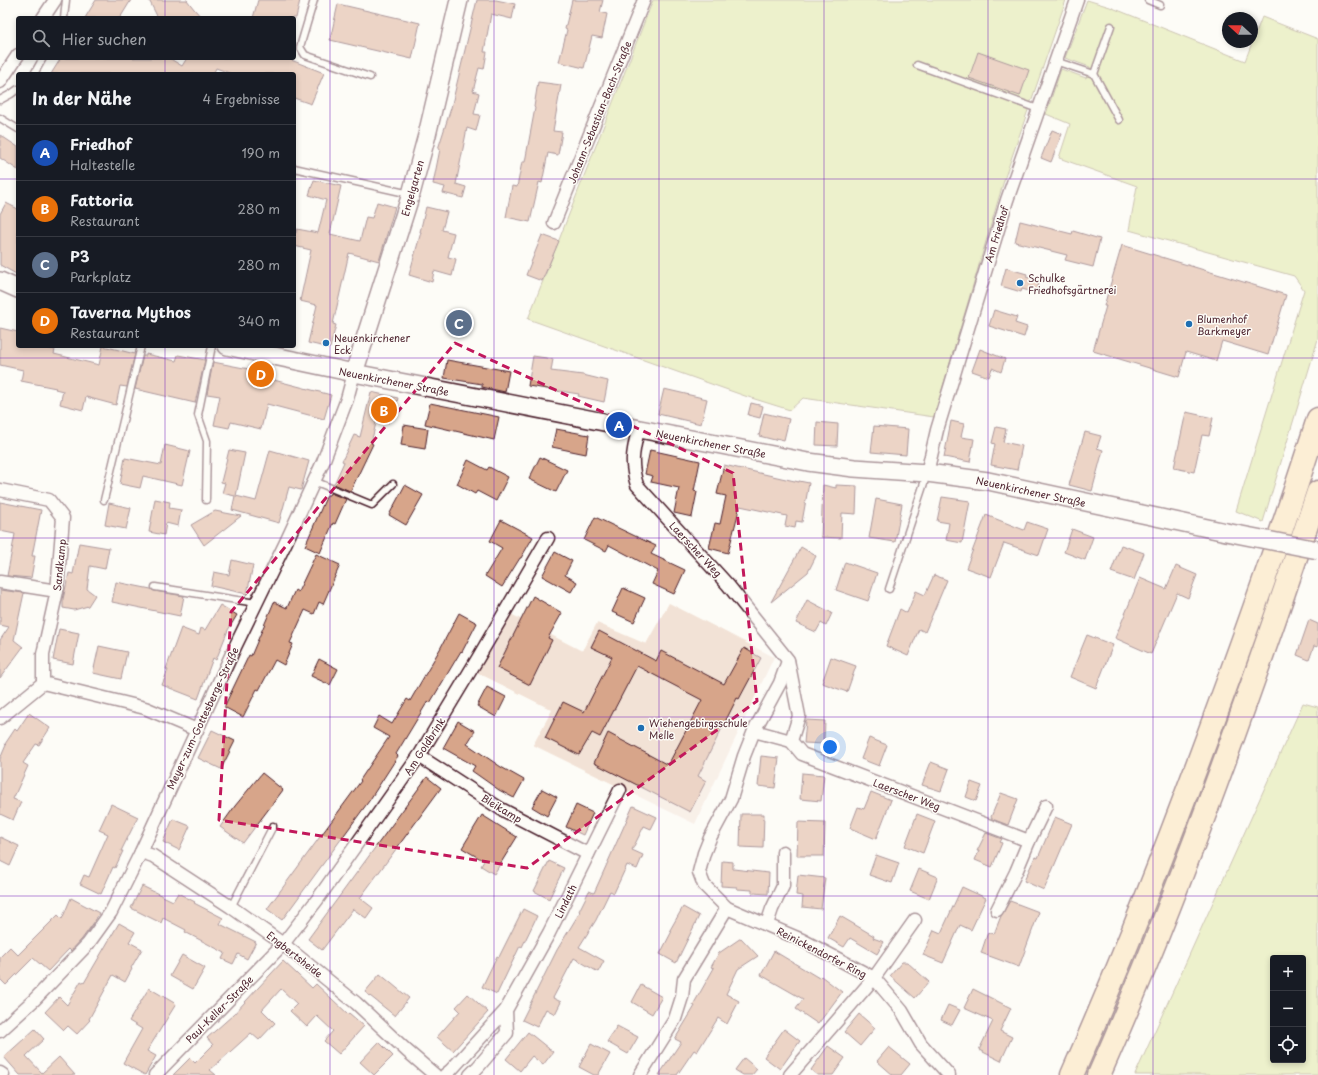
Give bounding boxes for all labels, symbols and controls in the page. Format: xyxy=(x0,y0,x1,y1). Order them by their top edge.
north arrow xyxy=(1222,12,1258,48)
search box xyxy=(16,16,296,60)
icon: search xyxy=(30,27,52,49)
text: Hier suchen xyxy=(62,27,147,50)
street label: Johann-Sebastian-Bach-Straße xyxy=(564,39,634,185)
text: In der Nähe xyxy=(32,85,131,111)
text: 4 Ergebnisse xyxy=(203,89,280,108)
text: Friedhof xyxy=(70,132,132,155)
text: A xyxy=(40,143,50,162)
text: 190 m xyxy=(241,143,280,162)
text: Haltestelle xyxy=(70,155,135,174)
street label: Engelgarten xyxy=(397,158,427,218)
text: Fattoria xyxy=(70,188,133,211)
text: B xyxy=(41,199,49,218)
text: 280 m xyxy=(238,199,280,218)
street label: Am Friedhof xyxy=(980,203,1012,264)
text: Restaurant xyxy=(70,211,140,230)
text: P3 xyxy=(70,244,90,267)
text: C xyxy=(40,255,50,274)
text: 280 m xyxy=(238,255,280,274)
text: Parkplatz xyxy=(70,267,131,286)
place label: Schulke Friedhofsgärtnerei xyxy=(1028,270,1116,297)
marker: Schulke Friedhofsgärtnerei xyxy=(1015,278,1025,288)
text: Taverna Mythos xyxy=(70,300,191,323)
pin: C xyxy=(446,308,472,338)
text: D xyxy=(40,311,50,330)
text: 340 m xyxy=(237,311,280,330)
place label: Blumenhof Barkmeyer xyxy=(1197,311,1251,338)
marker: Blumenhof Barkmeyer xyxy=(1184,319,1194,329)
text: Restaurant xyxy=(70,323,140,342)
place label: Neuenkirchener Eck xyxy=(334,330,411,357)
marker: Neuenkirchener Eck xyxy=(321,338,331,348)
pin: D xyxy=(248,359,274,389)
street label: Neuenkirchener Straße xyxy=(338,363,450,399)
pin: B xyxy=(371,395,397,425)
pin: A xyxy=(606,410,632,440)
street label: Neuenkirchener Straße xyxy=(655,425,767,461)
street label: Neuenkirchener Straße xyxy=(975,472,1087,510)
street label: Laerscher Weg xyxy=(666,518,726,580)
street label: Sandkamp xyxy=(49,538,69,592)
street label: Meyer-zum-Gottesberge-Straße xyxy=(162,644,242,792)
street label: Am Goldbrink xyxy=(400,714,448,778)
place label: Wiehengebirgsschule Melle xyxy=(649,715,748,742)
marker: Wiehengebirgsschule Melle xyxy=(636,723,646,733)
your location xyxy=(820,737,840,757)
street label: Laerscher Weg xyxy=(871,774,943,814)
street label: Bleikamp xyxy=(479,790,525,826)
street label: Lindath xyxy=(550,881,580,921)
street label: Reinickendorfer Ring xyxy=(774,923,870,981)
street label: Engbertsheide xyxy=(264,927,326,981)
map controls xyxy=(1270,955,1306,1063)
button: + xyxy=(1270,955,1306,991)
street label: Paul-Keller-Straße xyxy=(182,972,256,1046)
button: − xyxy=(1270,991,1306,1027)
button: locate xyxy=(1270,1027,1306,1063)

